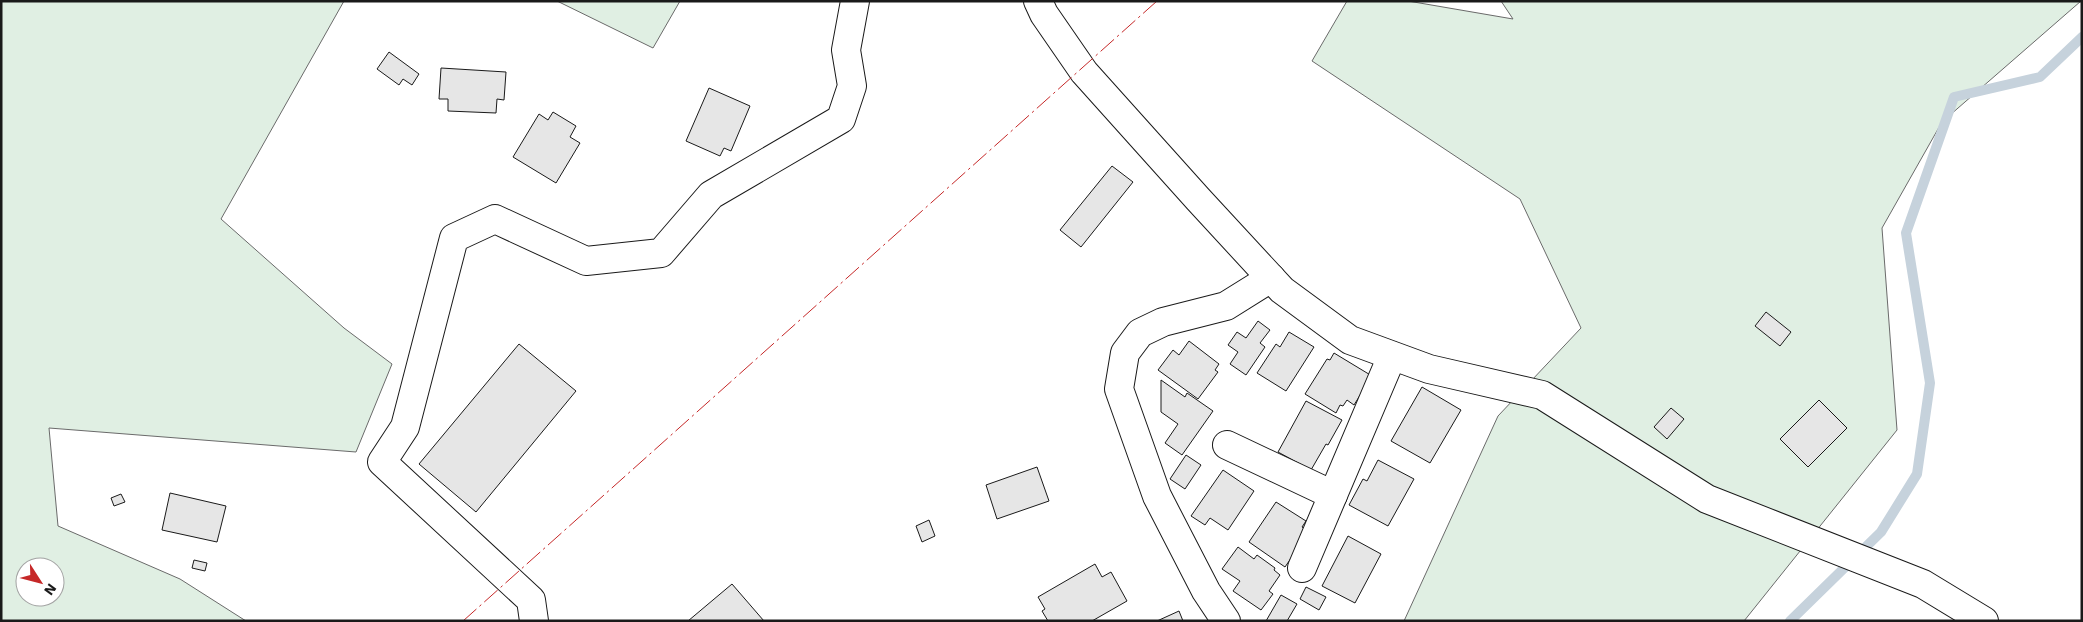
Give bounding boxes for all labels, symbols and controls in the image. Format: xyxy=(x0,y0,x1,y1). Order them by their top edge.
north arrow xyxy=(15,557,65,607)
text: N xyxy=(41,581,60,599)

